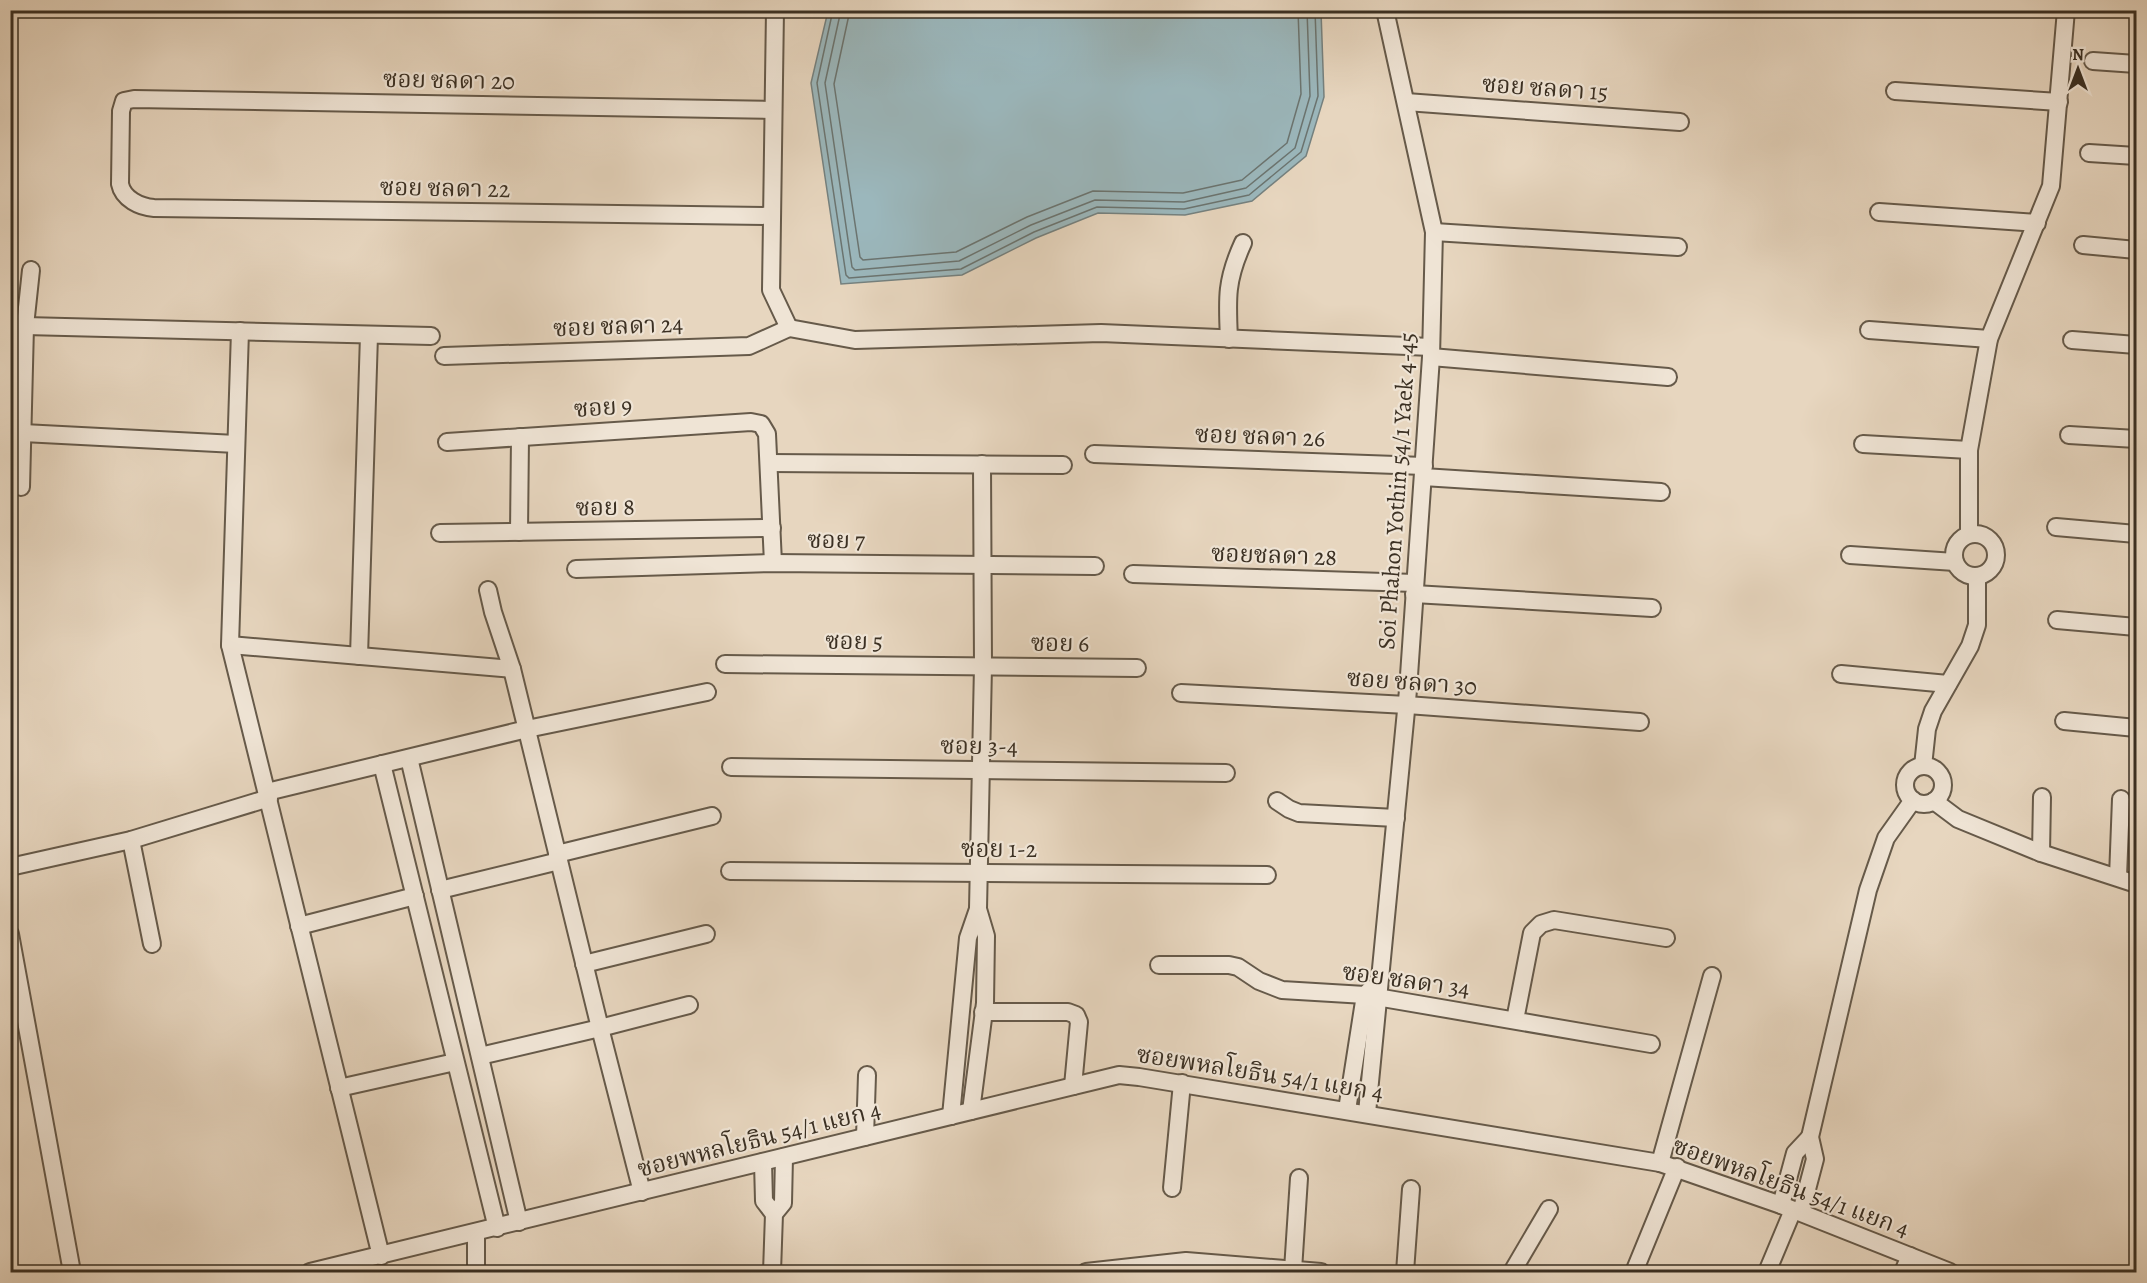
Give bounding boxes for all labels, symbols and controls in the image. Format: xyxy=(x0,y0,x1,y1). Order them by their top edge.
north arrow xyxy=(2048,39,2108,99)
text: N xyxy=(2072,44,2084,66)
street label: ซอย ชลดา 20 xyxy=(383,63,515,97)
street label: ซอย ชลดา 15 xyxy=(1481,68,1609,108)
street label: ซอย ชลดา 22 xyxy=(379,171,511,205)
street label: ซอย ชลดา 24 xyxy=(552,308,684,344)
street label: Soi Phahon Yothin 54/1 Yaek 4-45 xyxy=(1370,331,1424,651)
street label: ซอย 9 xyxy=(573,389,633,425)
street label: ซอย ชลดา 26 xyxy=(1194,418,1326,454)
street label: ซอย 8 xyxy=(575,490,635,524)
street label: ซอย 7 xyxy=(807,523,866,557)
street label: ซอยชลดา 28 xyxy=(1210,537,1338,573)
street label: ซอย 5 xyxy=(825,624,883,658)
street label: ซอย 6 xyxy=(1030,626,1090,660)
street label: ซอย ชลดา 30 xyxy=(1346,661,1478,703)
street label: ซอย 3-4 xyxy=(940,729,1018,763)
street label: ซอย 1-2 xyxy=(961,833,1037,865)
street label: ซอย ชลดา 34 xyxy=(1340,955,1472,1005)
street label: ซอยพหลโยธิน 54/1 แยก 4 xyxy=(1134,1036,1386,1108)
street label: ซอยพหลโยธิน 54/1 แยก 4 xyxy=(634,1091,884,1185)
street label: ซอยพหลโยธิน 54/1 แยก 4 xyxy=(1668,1127,1915,1245)

